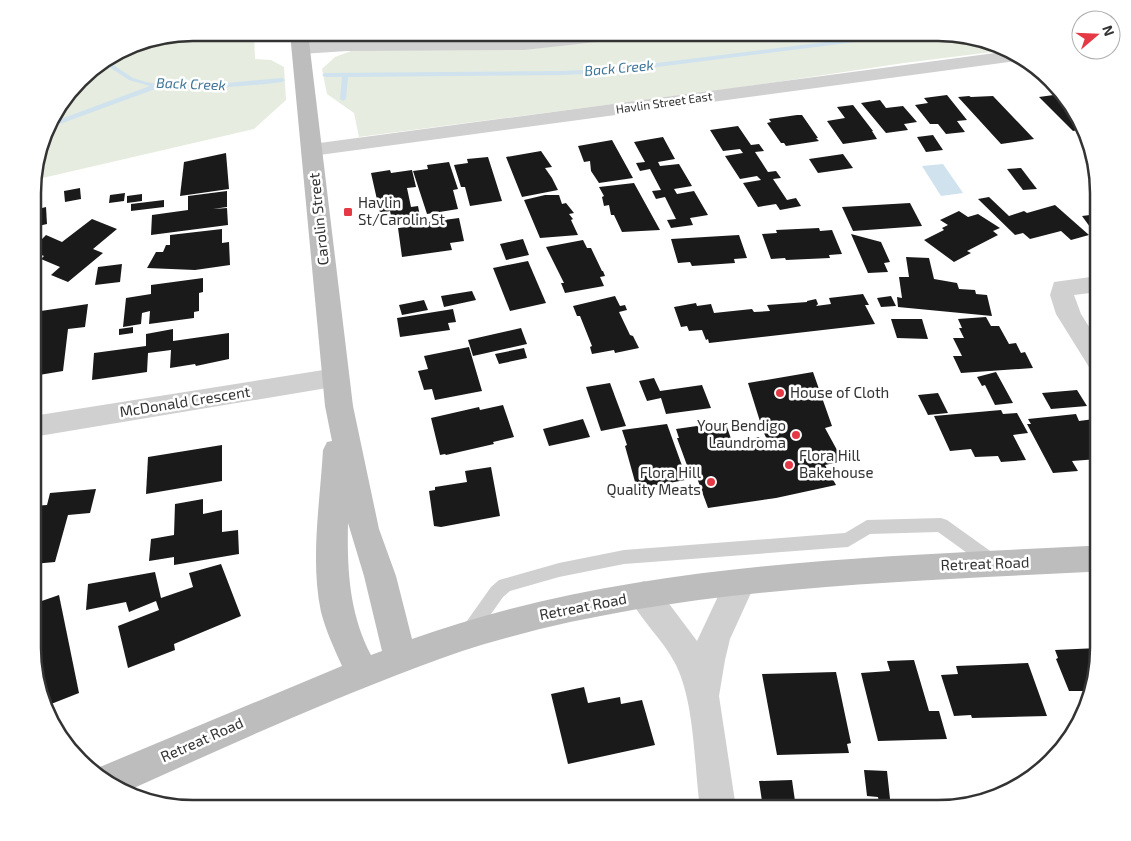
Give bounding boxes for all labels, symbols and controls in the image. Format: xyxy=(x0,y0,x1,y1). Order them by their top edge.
north arrow xyxy=(1071,10,1121,60)
text: N xyxy=(1099,23,1118,38)
water label: Back Creek xyxy=(584,56,654,79)
water label: Back Creek xyxy=(156,74,226,93)
street label: Havlin Street East xyxy=(615,88,713,116)
street label: Carolin Street xyxy=(304,172,332,266)
place label: Havlin St/Carolin St xyxy=(358,193,445,228)
marker: Havlin St/Carolin St xyxy=(342,206,354,218)
street label: McDonald Crescent xyxy=(118,382,252,420)
place label: House of Cloth xyxy=(790,383,889,401)
marker: House of Cloth xyxy=(774,387,786,399)
place label: Your Bendigo Laundroma xyxy=(697,416,786,451)
marker: Your Bendigo Laundroma xyxy=(790,429,802,441)
place label: Flora Hill Bakehouse xyxy=(799,446,873,481)
marker: Flora Hill Bakehouse xyxy=(783,459,795,471)
place label: Flora Hill Quality Meats xyxy=(607,463,702,499)
marker: Flora Hill Quality Meats xyxy=(705,476,717,488)
street label: Retreat Road xyxy=(940,552,1030,574)
street label: Retreat Road xyxy=(538,589,628,623)
street label: Retreat Road xyxy=(157,713,246,765)

